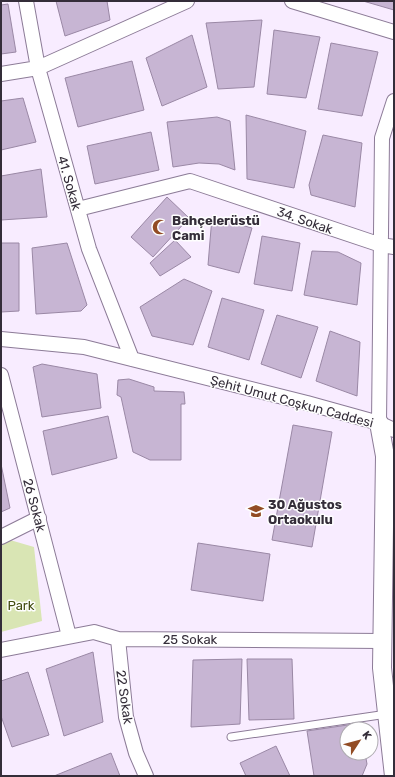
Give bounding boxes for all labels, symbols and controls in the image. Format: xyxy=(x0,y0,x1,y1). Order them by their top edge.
street label: 41. Sokak xyxy=(55,154,85,212)
street label: 34. Sokak xyxy=(275,204,335,237)
place label: Bahçelerüstü Cami xyxy=(172,213,260,243)
mosque icon: Bahçelerüstü Cami xyxy=(151,218,169,236)
street label: Şehit Umut Coşkun Caddesi xyxy=(209,372,375,430)
street label: 26 Sokak xyxy=(20,477,49,534)
place label: 30 Ağustos Ortaokulu xyxy=(268,497,342,527)
school or university icon: 30 Ağustos Ortaokulu xyxy=(247,502,265,520)
park label: Park xyxy=(7,598,35,613)
street label: 25 Sokak xyxy=(163,632,218,647)
street label: 22 Sokak xyxy=(113,669,136,725)
north arrow xyxy=(339,721,379,761)
text: K xyxy=(359,729,375,743)

